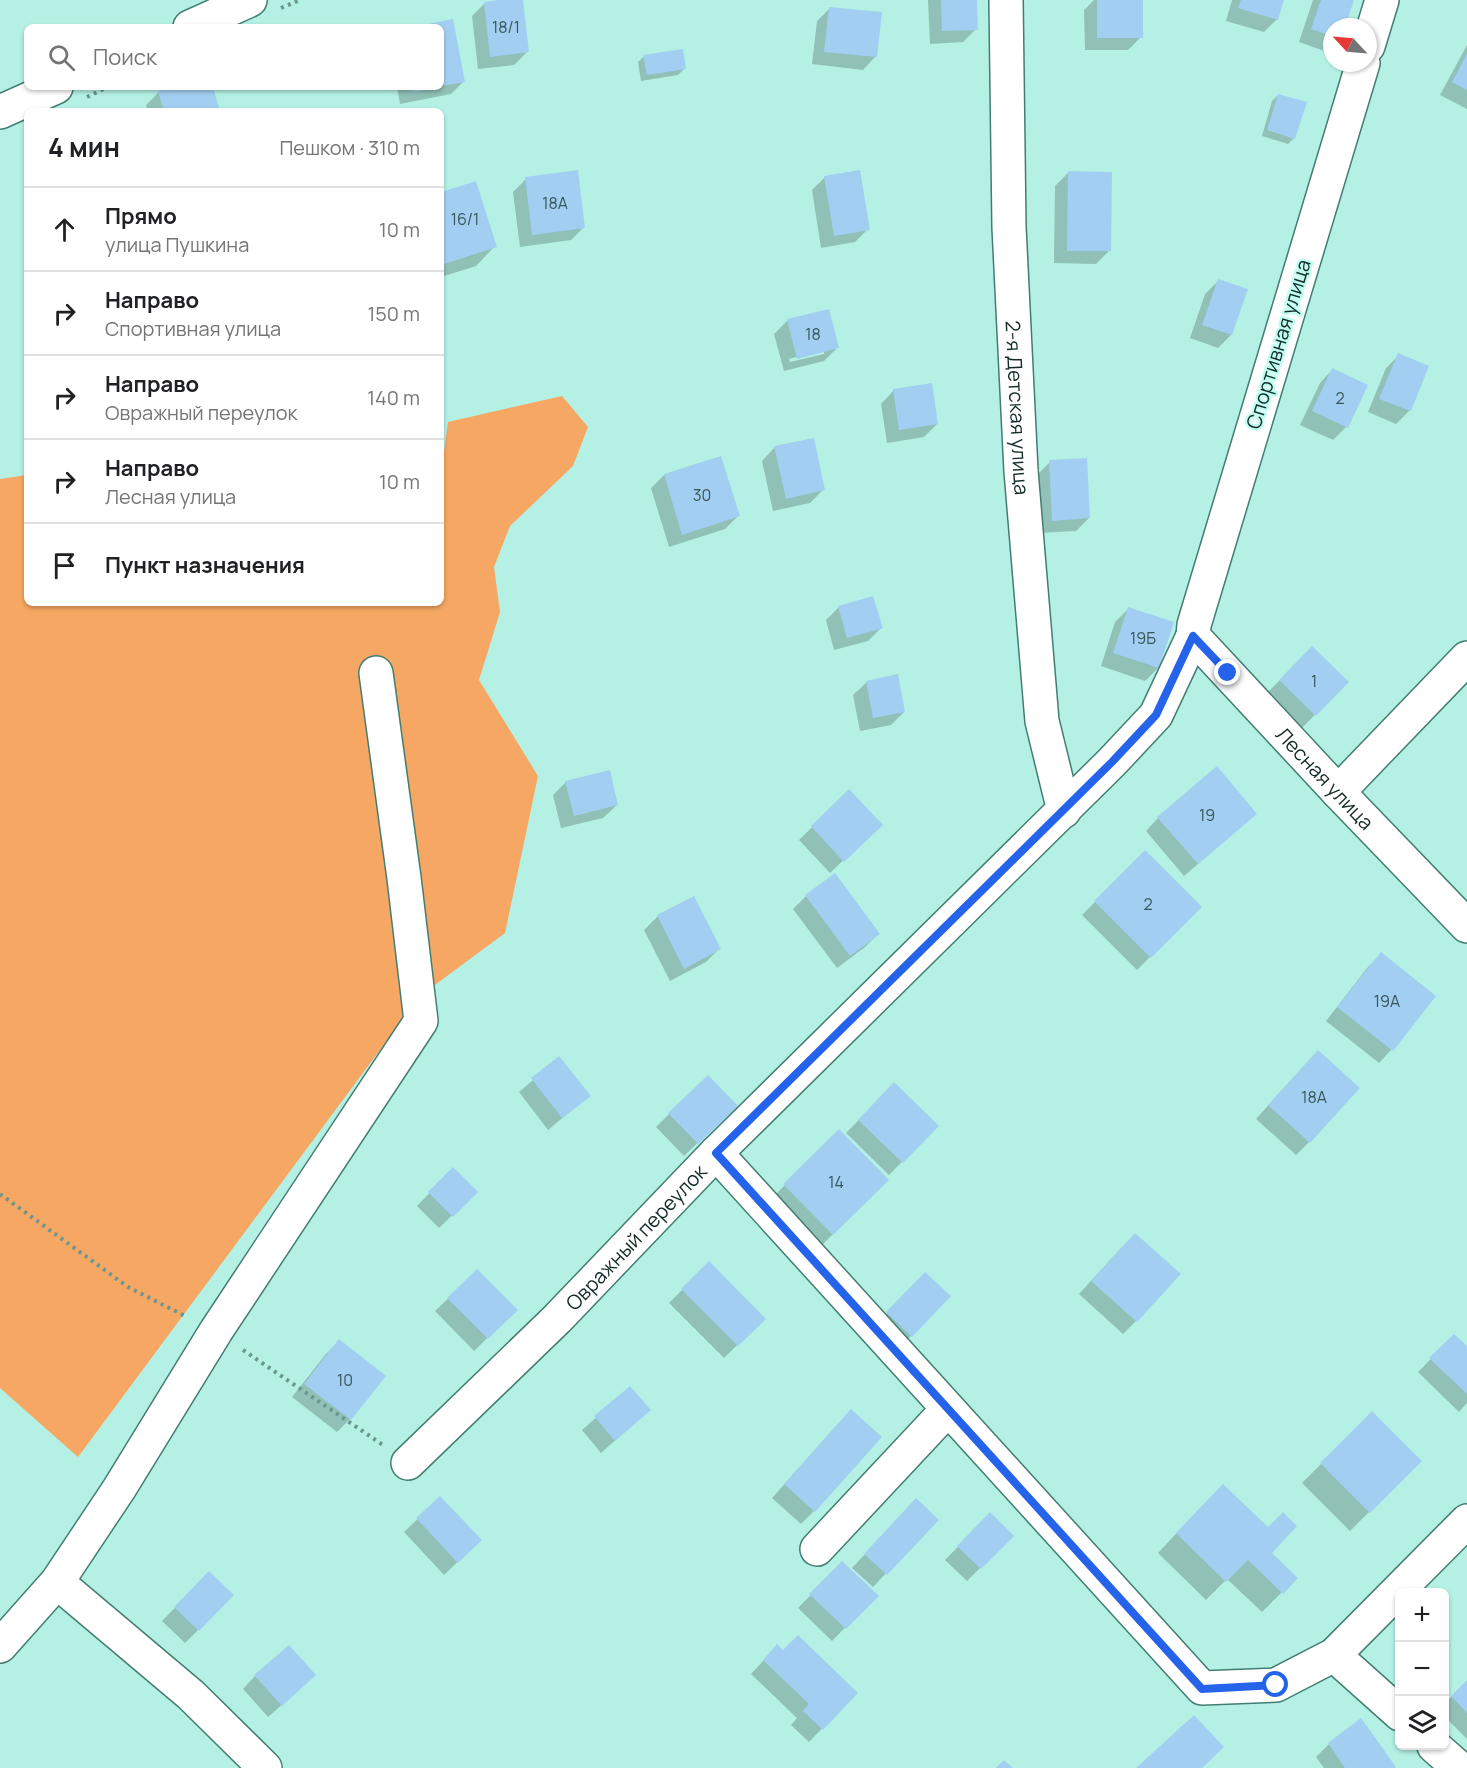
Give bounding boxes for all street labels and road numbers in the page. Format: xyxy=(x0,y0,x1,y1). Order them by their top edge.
street label: Спортивная улица xyxy=(1239,256,1317,432)
street label: 2-я Детская улица xyxy=(1000,320,1036,496)
street label: Лесная улица xyxy=(1271,721,1380,835)
street label: Овражный переулок xyxy=(559,1157,713,1316)

